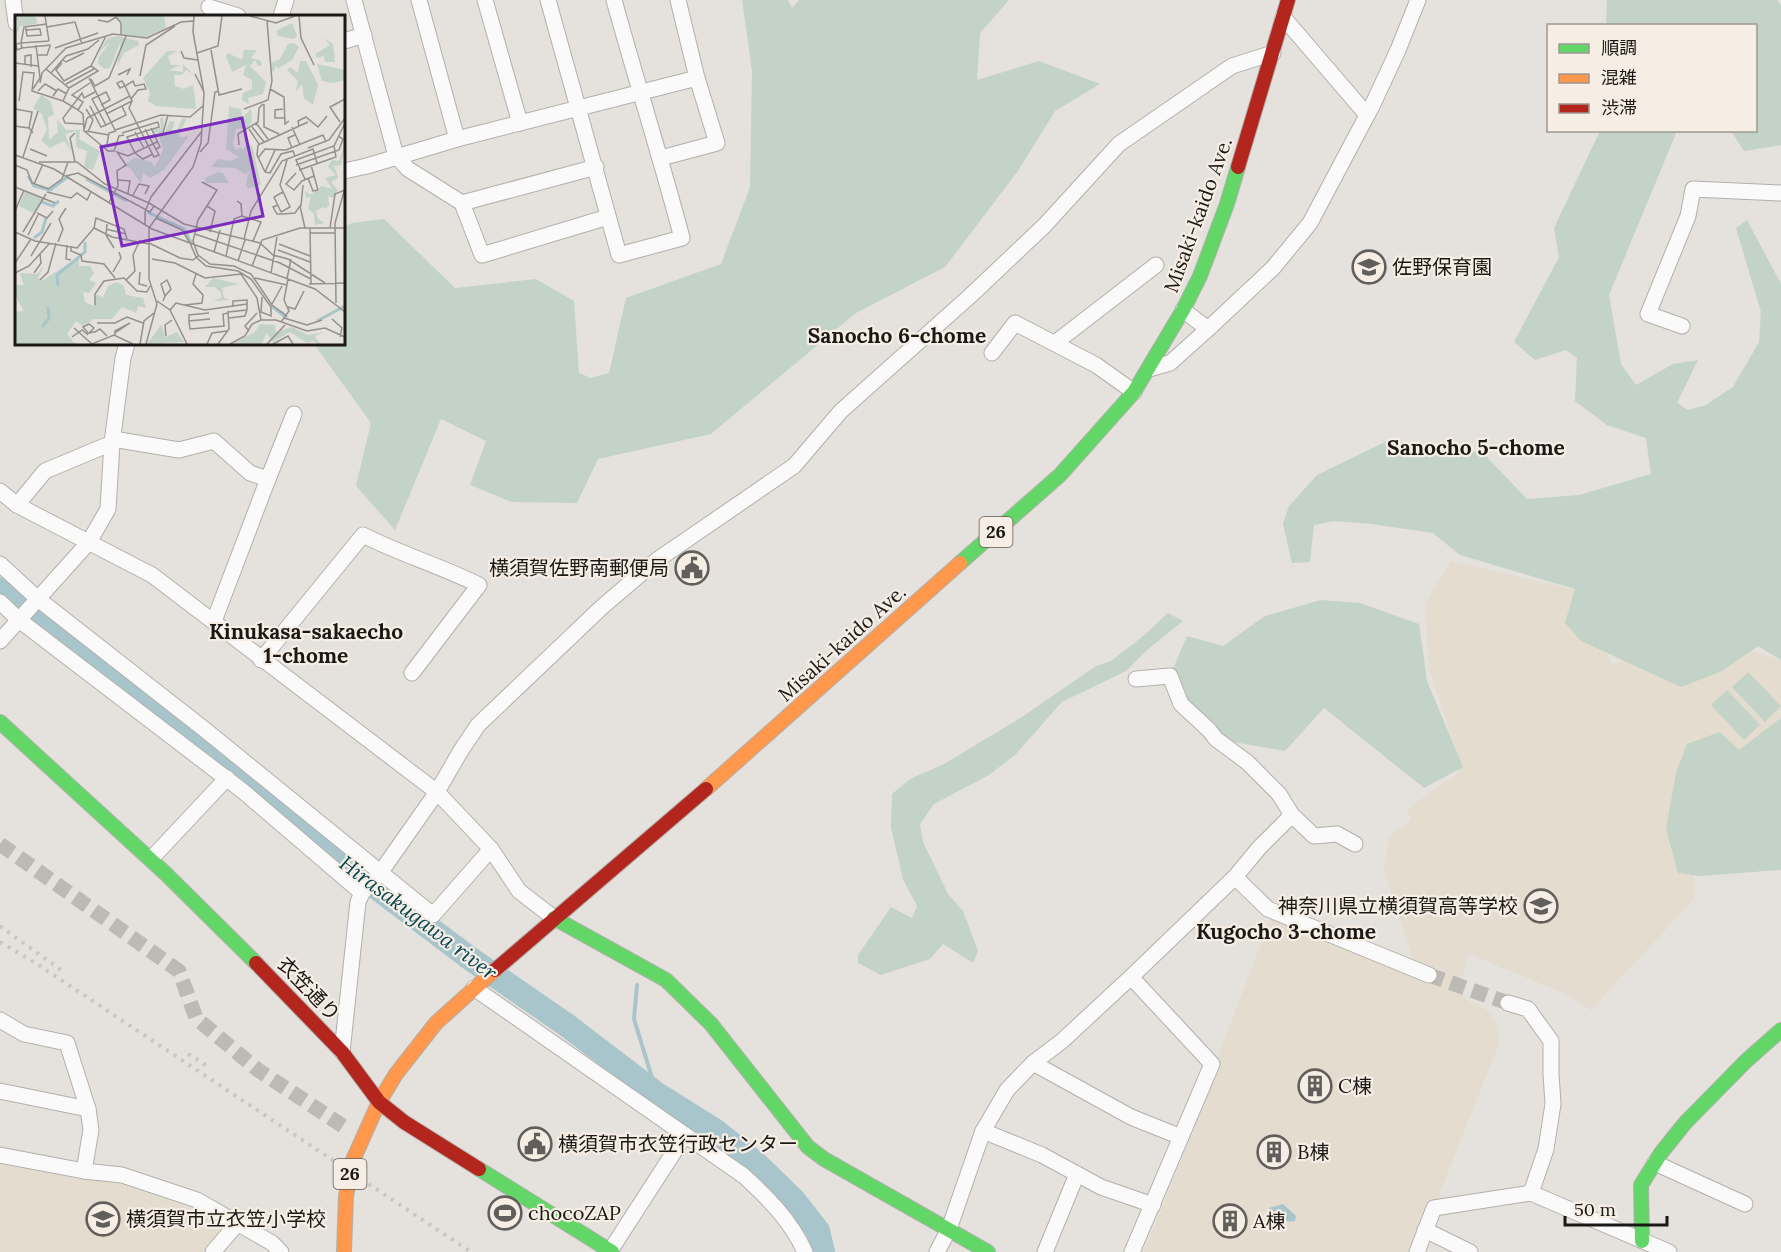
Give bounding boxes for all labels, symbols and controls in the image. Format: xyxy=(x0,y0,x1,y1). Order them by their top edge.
inset map xyxy=(15,15,345,345)
legend xyxy=(1547,24,1757,132)
text: 順調 xyxy=(1601,36,1637,59)
text: 混雑 xyxy=(1601,66,1637,89)
text: 渋滞 xyxy=(1601,96,1637,119)
street label: Misaki-kaido Ave. xyxy=(1158,134,1237,296)
school or university icon: 佐野保育園 xyxy=(1351,249,1387,285)
place label: 佐野保育園 xyxy=(1392,254,1492,279)
district label: Sanocho 6-chome xyxy=(808,322,986,349)
district label: Sanocho 5-chome xyxy=(1387,434,1565,461)
road number: 26 xyxy=(980,517,1012,547)
public building icon: 横須賀佐野南郵便局 xyxy=(674,550,710,586)
place label: 横須賀佐野南郵便局 xyxy=(489,555,669,580)
street label: Misaki-kaido Ave. xyxy=(773,579,911,707)
district label: Kinukasa-sakaecho 1-chome xyxy=(209,618,403,669)
water label: Hirasakugawa river xyxy=(334,849,503,986)
school or university icon: 神奈川県立横須賀高等学校 xyxy=(1523,888,1559,924)
place label: 神奈川県立横須賀高等学校 xyxy=(1278,893,1518,918)
district label: Kugocho 3-chome xyxy=(1196,918,1376,945)
street label: 衣笠通り xyxy=(273,951,346,1026)
building icon: C棟 xyxy=(1297,1068,1333,1104)
place label: C棟 xyxy=(1338,1073,1372,1098)
public building icon: 横須賀市衣笠行政センター xyxy=(517,1126,553,1162)
place label: 横須賀市衣笠行政センター xyxy=(558,1131,798,1156)
building icon: B棟 xyxy=(1256,1134,1292,1170)
place label: B棟 xyxy=(1297,1139,1329,1164)
road number: 26 xyxy=(334,1159,366,1189)
scale bar xyxy=(1565,1189,1667,1227)
sports icon: chocoZAP xyxy=(487,1195,523,1231)
text: 50 m xyxy=(1574,1198,1616,1221)
place label: chocoZAP xyxy=(528,1200,621,1225)
school or university icon: 横須賀市立衣笠小学校 xyxy=(85,1201,121,1237)
building icon: A棟 xyxy=(1212,1203,1248,1239)
place label: 横須賀市立衣笠小学校 xyxy=(126,1206,326,1231)
place label: A棟 xyxy=(1252,1208,1286,1233)

